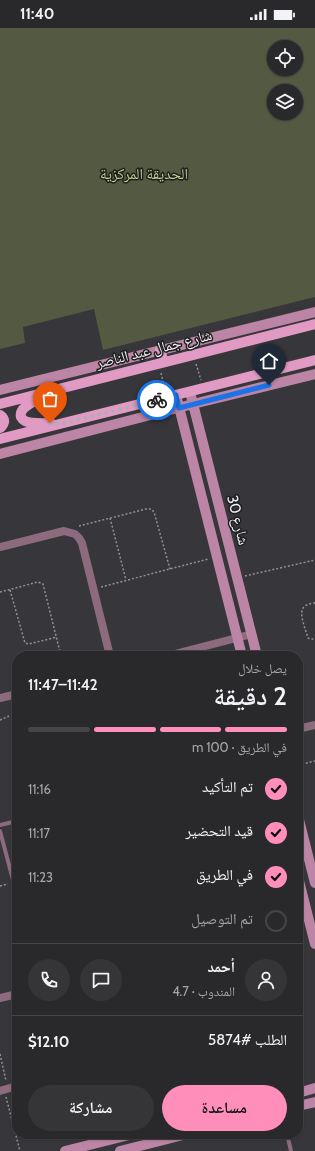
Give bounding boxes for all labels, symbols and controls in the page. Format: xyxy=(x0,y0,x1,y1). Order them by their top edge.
text: 11:40 xyxy=(20,5,54,23)
map controls xyxy=(267,40,303,120)
button: locate xyxy=(267,40,303,76)
button: layers xyxy=(267,84,303,120)
park label: الحديقة المركزية xyxy=(100,165,188,183)
street label: شارع جمال عبد الناصر xyxy=(93,326,214,373)
pin xyxy=(252,344,286,385)
icon: home xyxy=(258,350,280,372)
courier xyxy=(137,380,177,420)
pin xyxy=(33,382,67,423)
icon: bag xyxy=(39,388,61,410)
icon: bike xyxy=(146,389,168,411)
street label: شارع 30 xyxy=(222,493,253,547)
text: يصل خلال xyxy=(238,660,287,676)
text: 11:42–11:47 xyxy=(28,676,98,694)
text: 2 دقيقة xyxy=(213,680,287,712)
text: في الطريق · 100 m xyxy=(192,739,287,755)
text: تم التأكيد xyxy=(202,778,253,796)
icon: check xyxy=(265,778,287,800)
text: 11:16 xyxy=(28,781,51,797)
text: قيد التحضير xyxy=(186,822,253,840)
icon: check xyxy=(265,822,287,844)
text: 11:17 xyxy=(28,825,50,841)
text: في الطريق xyxy=(196,866,253,884)
icon: check xyxy=(265,866,287,888)
text: 11:23 xyxy=(28,869,53,885)
text: تم التوصيل xyxy=(191,910,253,928)
text: أحمد xyxy=(208,958,235,976)
button: phone xyxy=(28,959,70,1001)
button: chat xyxy=(80,959,122,1001)
button: person xyxy=(245,959,287,1001)
text: المندوب · 4.7 xyxy=(172,983,235,999)
text: الطلب #5874 xyxy=(208,1031,287,1049)
text: $12.10 xyxy=(28,1033,69,1051)
button: مشاركة xyxy=(28,1085,154,1131)
button: مساعدة xyxy=(162,1085,287,1131)

